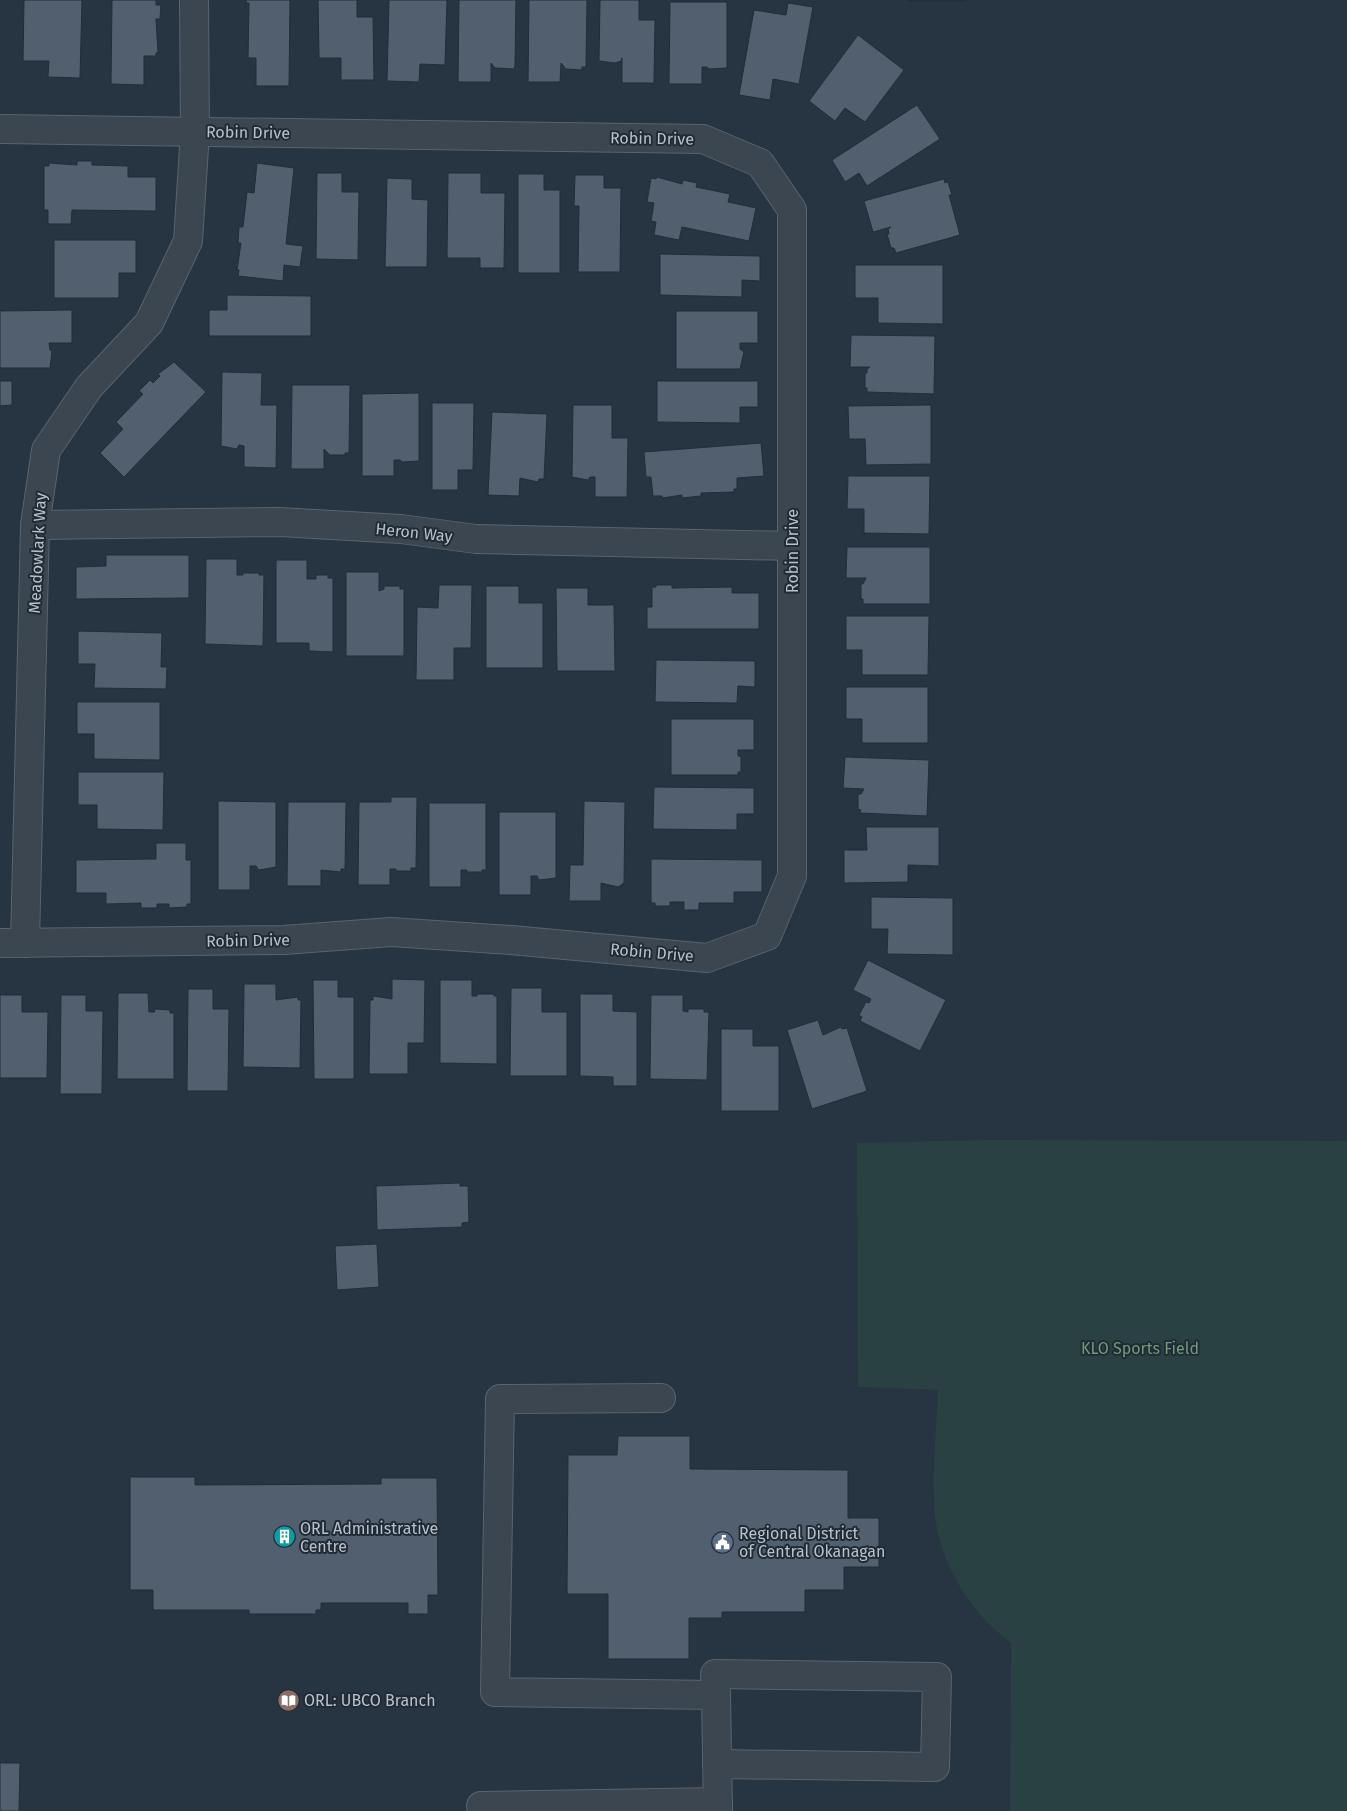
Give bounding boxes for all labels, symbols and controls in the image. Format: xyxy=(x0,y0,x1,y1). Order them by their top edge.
street label: Robin Drive xyxy=(206,122,290,143)
street label: Robin Drive xyxy=(610,128,694,149)
street label: Meadowlark Way xyxy=(25,492,50,614)
street label: Robin Drive xyxy=(783,509,802,593)
street label: Heron Way xyxy=(374,519,454,546)
street label: Robin Drive xyxy=(206,930,290,951)
street label: Robin Drive xyxy=(609,939,695,966)
park label: KLO Sports Field xyxy=(1081,1339,1199,1358)
place label: ORL Administrative Centre xyxy=(300,1519,438,1556)
place label: Regional District of Central Okanagan xyxy=(739,1524,885,1561)
building icon: ORL Administrative Centre xyxy=(272,1525,296,1549)
public building icon: Regional District of Central Okanagan xyxy=(711,1530,735,1554)
library icon: ORL: UBCO Branch xyxy=(276,1688,300,1712)
place label: ORL: UBCO Branch xyxy=(304,1691,436,1710)

